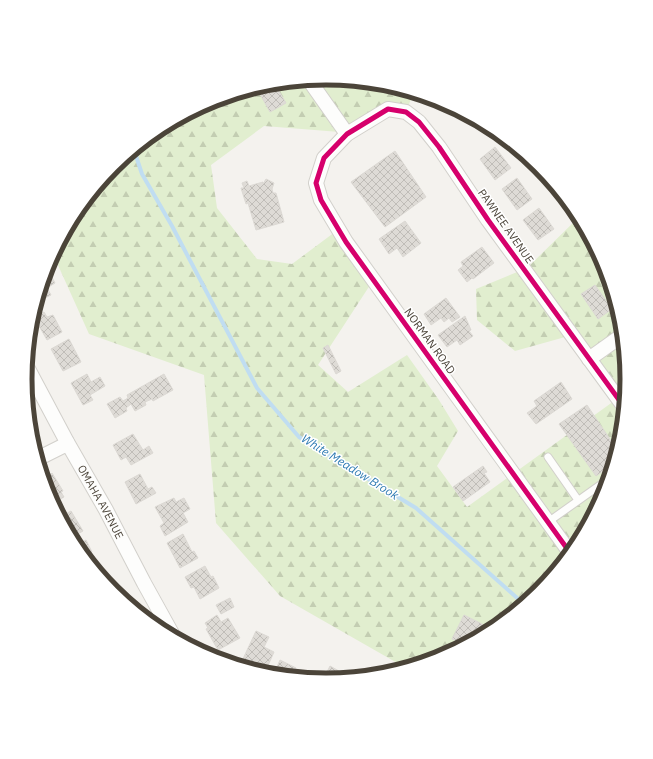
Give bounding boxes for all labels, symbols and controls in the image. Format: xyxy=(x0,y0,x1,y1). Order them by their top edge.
street label: PAWNEE AVENUE xyxy=(475,186,537,266)
street label: NORMAN ROAD xyxy=(401,305,459,377)
water label: White Meadow Brook xyxy=(299,431,402,503)
street label: OMAHA AVENUE xyxy=(75,462,127,541)

